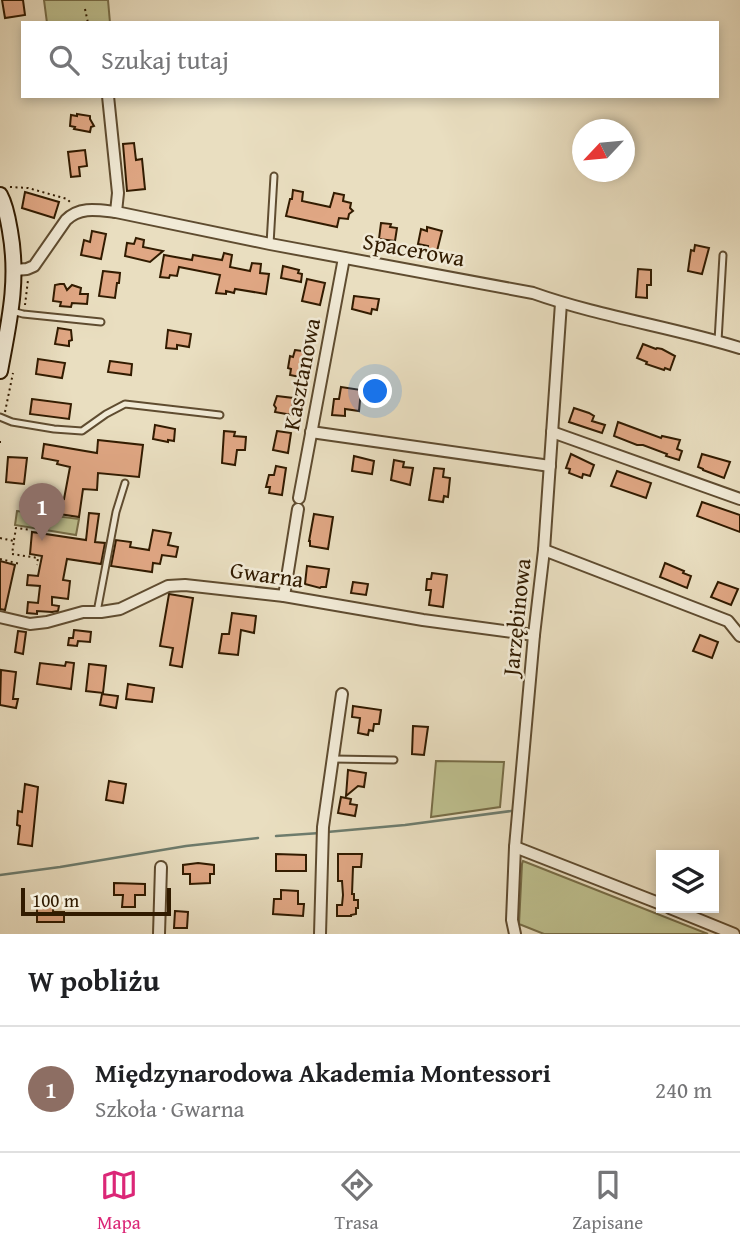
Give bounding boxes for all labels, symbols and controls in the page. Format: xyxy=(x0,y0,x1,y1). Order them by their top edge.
search box xyxy=(21,21,719,98)
text: Szukaj tutaj xyxy=(101,40,229,79)
icon: search xyxy=(45,41,83,79)
north arrow xyxy=(572,119,635,182)
street label: Spacerowa xyxy=(360,224,468,274)
street label: Kasztanowa xyxy=(274,315,328,433)
your location xyxy=(358,374,392,408)
pin: 1 xyxy=(19,483,65,541)
street label: Gwarna xyxy=(228,553,306,595)
street label: Jarzębinowa xyxy=(493,556,539,680)
map controls xyxy=(656,850,719,913)
button: layers xyxy=(656,850,719,913)
scale bar xyxy=(21,885,172,917)
text: 100 m xyxy=(32,886,79,914)
text: W pobliżu xyxy=(28,958,160,1002)
text: Międzynarodowa Akademia Montessori xyxy=(95,1053,551,1092)
text: 1 xyxy=(45,1073,57,1106)
text: 240 m xyxy=(655,1073,712,1106)
text: Szkoła · Gwarna xyxy=(95,1092,244,1125)
tab: Mapa xyxy=(97,1166,141,1236)
tab: Trasa xyxy=(335,1166,378,1236)
tab: Zapisane xyxy=(572,1166,643,1236)

